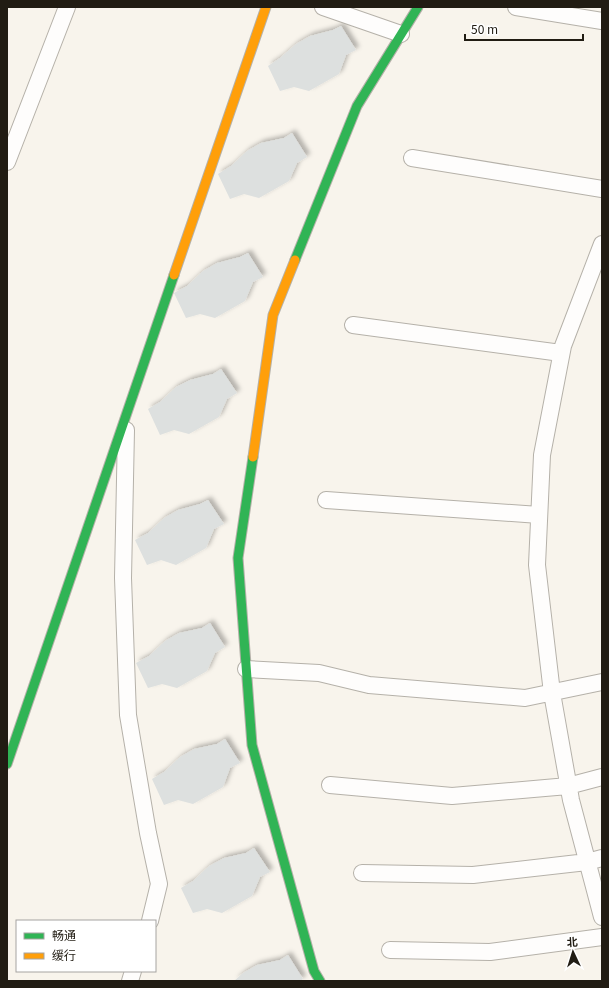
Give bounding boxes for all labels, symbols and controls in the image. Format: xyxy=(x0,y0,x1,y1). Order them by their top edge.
scale bar xyxy=(465,16,583,42)
text: 50 m xyxy=(471,20,498,37)
legend xyxy=(16,920,156,972)
text: 畅通 xyxy=(52,926,76,943)
north arrow xyxy=(553,932,593,972)
text: 北 xyxy=(566,933,578,949)
text: 缓行 xyxy=(52,946,76,963)

